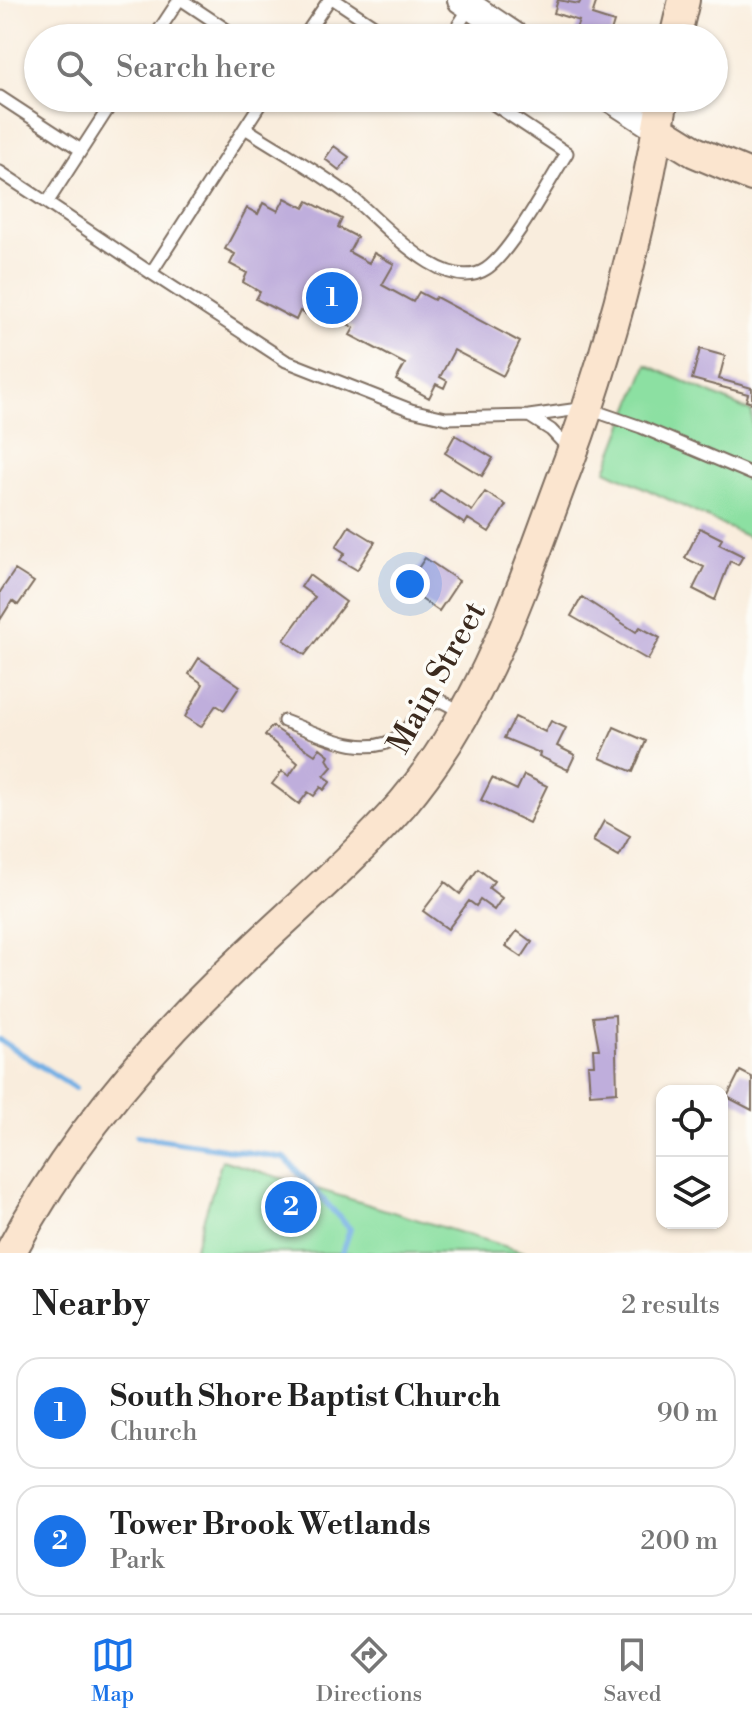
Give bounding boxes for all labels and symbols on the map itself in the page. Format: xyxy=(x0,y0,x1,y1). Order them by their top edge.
pin: 1 xyxy=(306,268,358,328)
your location xyxy=(390,564,430,604)
street label: Main Street xyxy=(379,594,495,760)
pin: 2 xyxy=(265,1177,317,1237)

